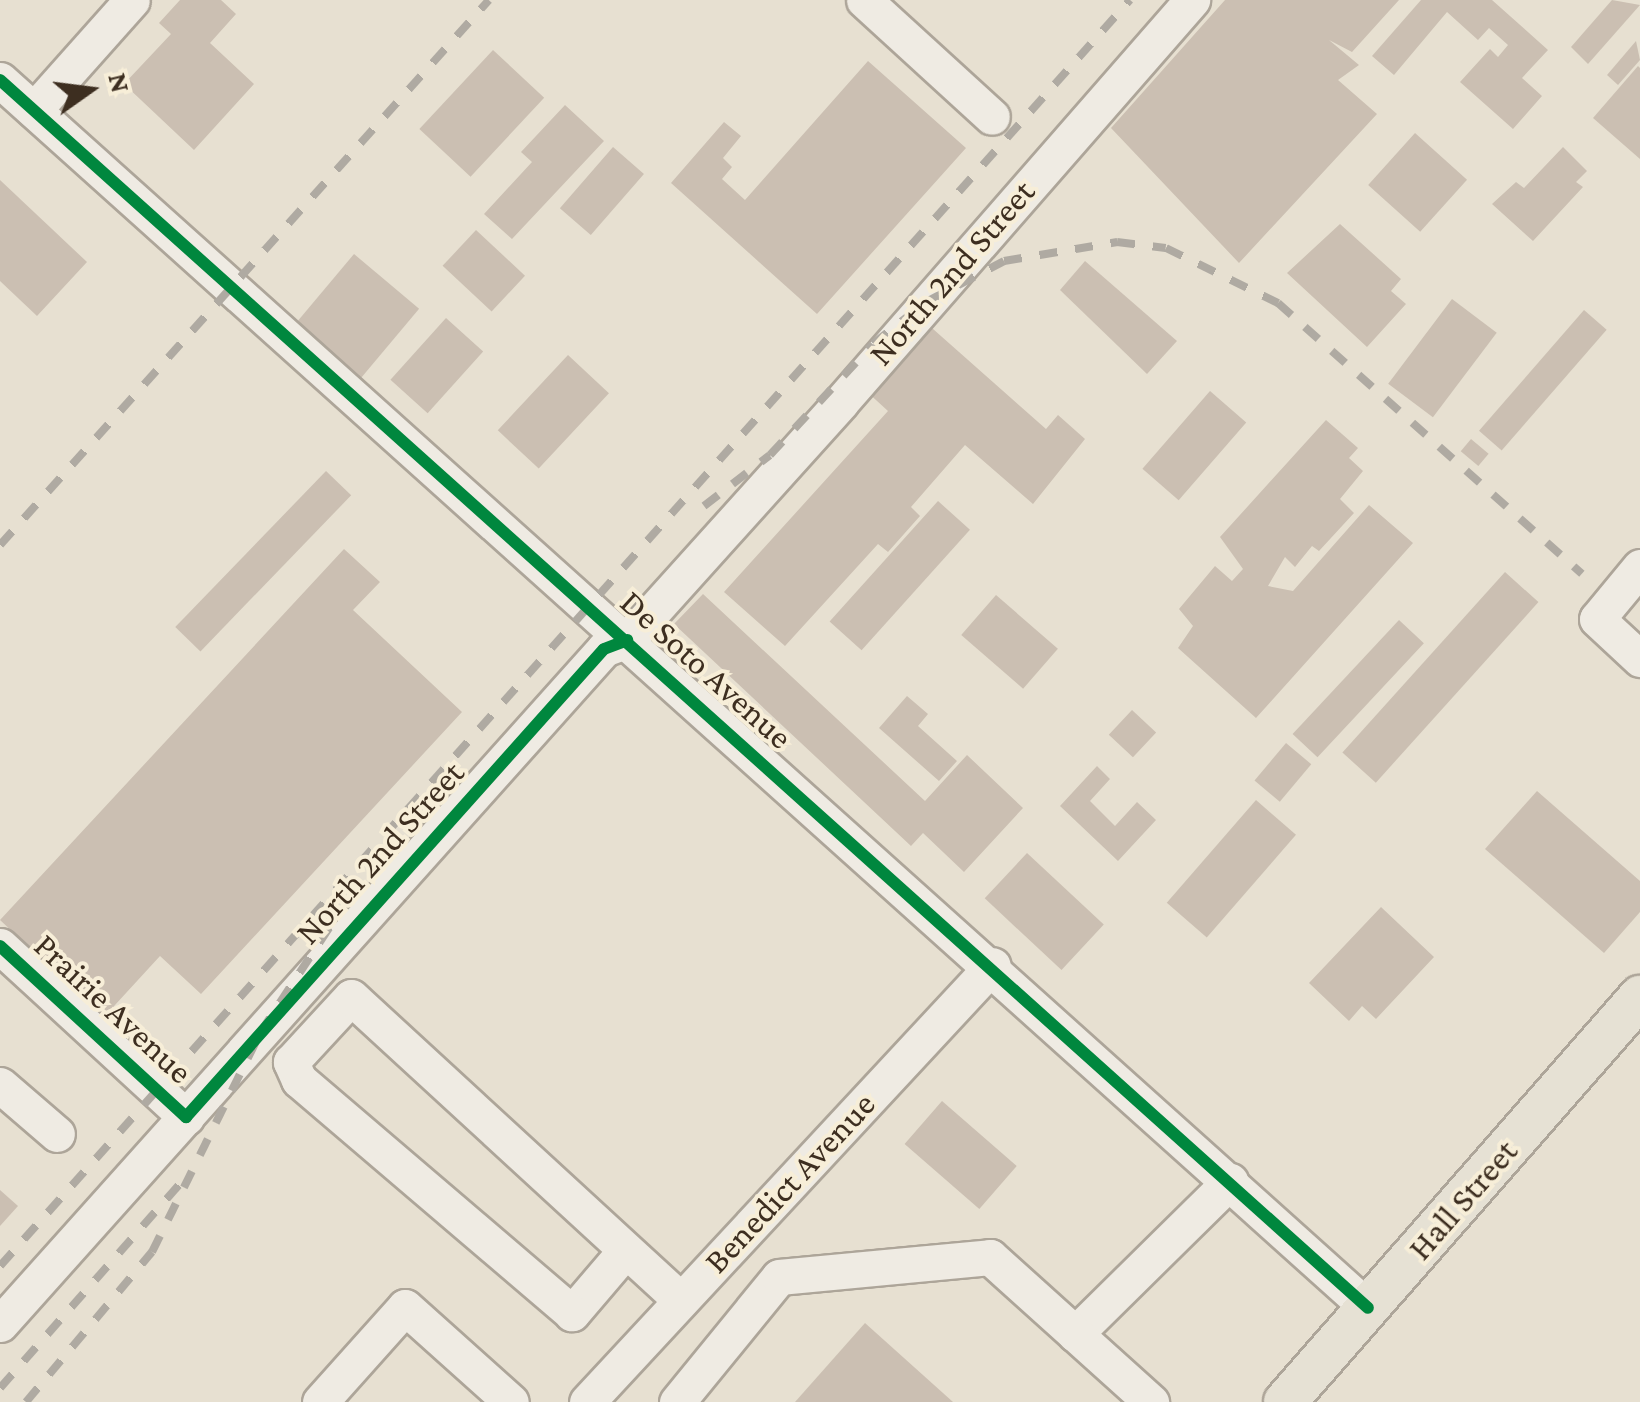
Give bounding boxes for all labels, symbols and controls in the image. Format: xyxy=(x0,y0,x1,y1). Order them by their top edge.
north arrow xyxy=(40,40,140,140)
text: N xyxy=(102,70,137,96)
street label: North 2nd Street xyxy=(860,172,1044,374)
street label: De Soto Avenue xyxy=(611,582,801,758)
street label: North 2nd Street xyxy=(287,753,473,953)
street label: Prairie Avenue xyxy=(25,925,201,1093)
street label: Benedict Avenue xyxy=(696,1084,884,1282)
street label: Hall Street xyxy=(1399,1131,1527,1269)

